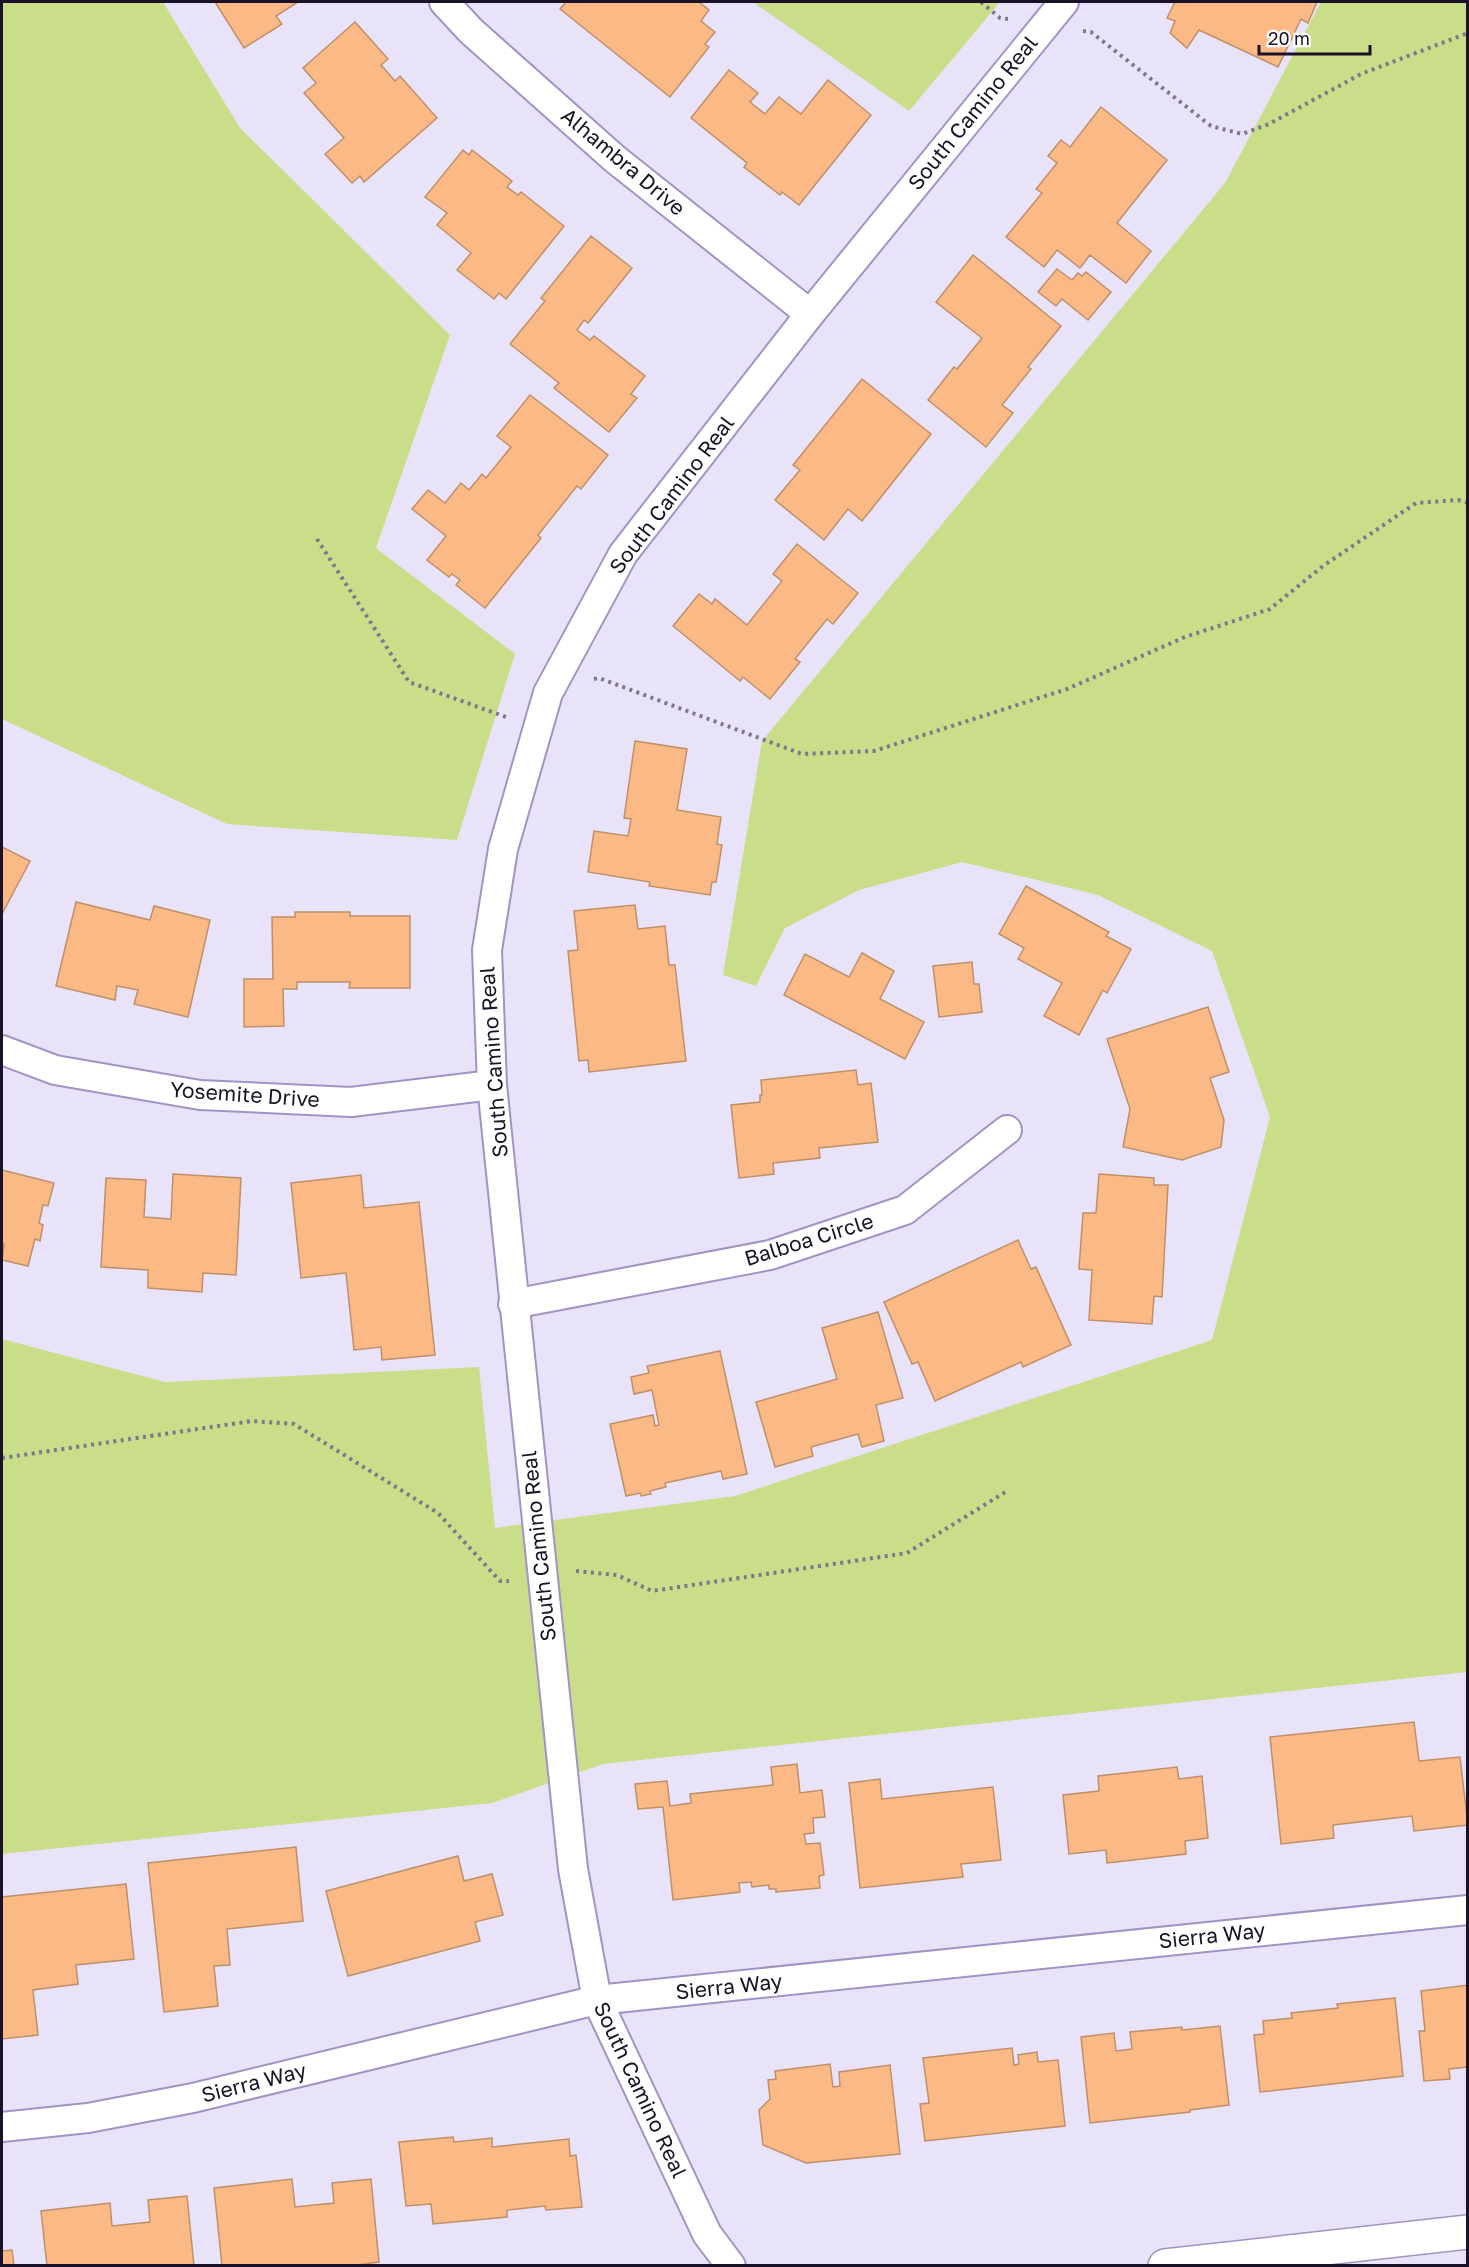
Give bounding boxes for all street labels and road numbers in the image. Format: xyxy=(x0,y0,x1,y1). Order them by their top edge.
street label: South Camino Real xyxy=(902,30,1043,195)
street label: Alhambra Drive xyxy=(556,102,691,221)
street label: South Camino Real xyxy=(603,410,739,579)
street label: South Camino Real xyxy=(473,966,513,1158)
street label: Yosemite Drive xyxy=(169,1076,321,1112)
street label: Balboa Circle xyxy=(741,1207,876,1271)
street label: South Camino Real xyxy=(515,1450,561,1643)
street label: Sierra Way xyxy=(1157,1916,1267,1954)
street label: Sierra Way xyxy=(674,1967,784,2005)
street label: South Camino Real xyxy=(589,1997,693,2182)
street label: Sierra Way xyxy=(199,2056,309,2108)

